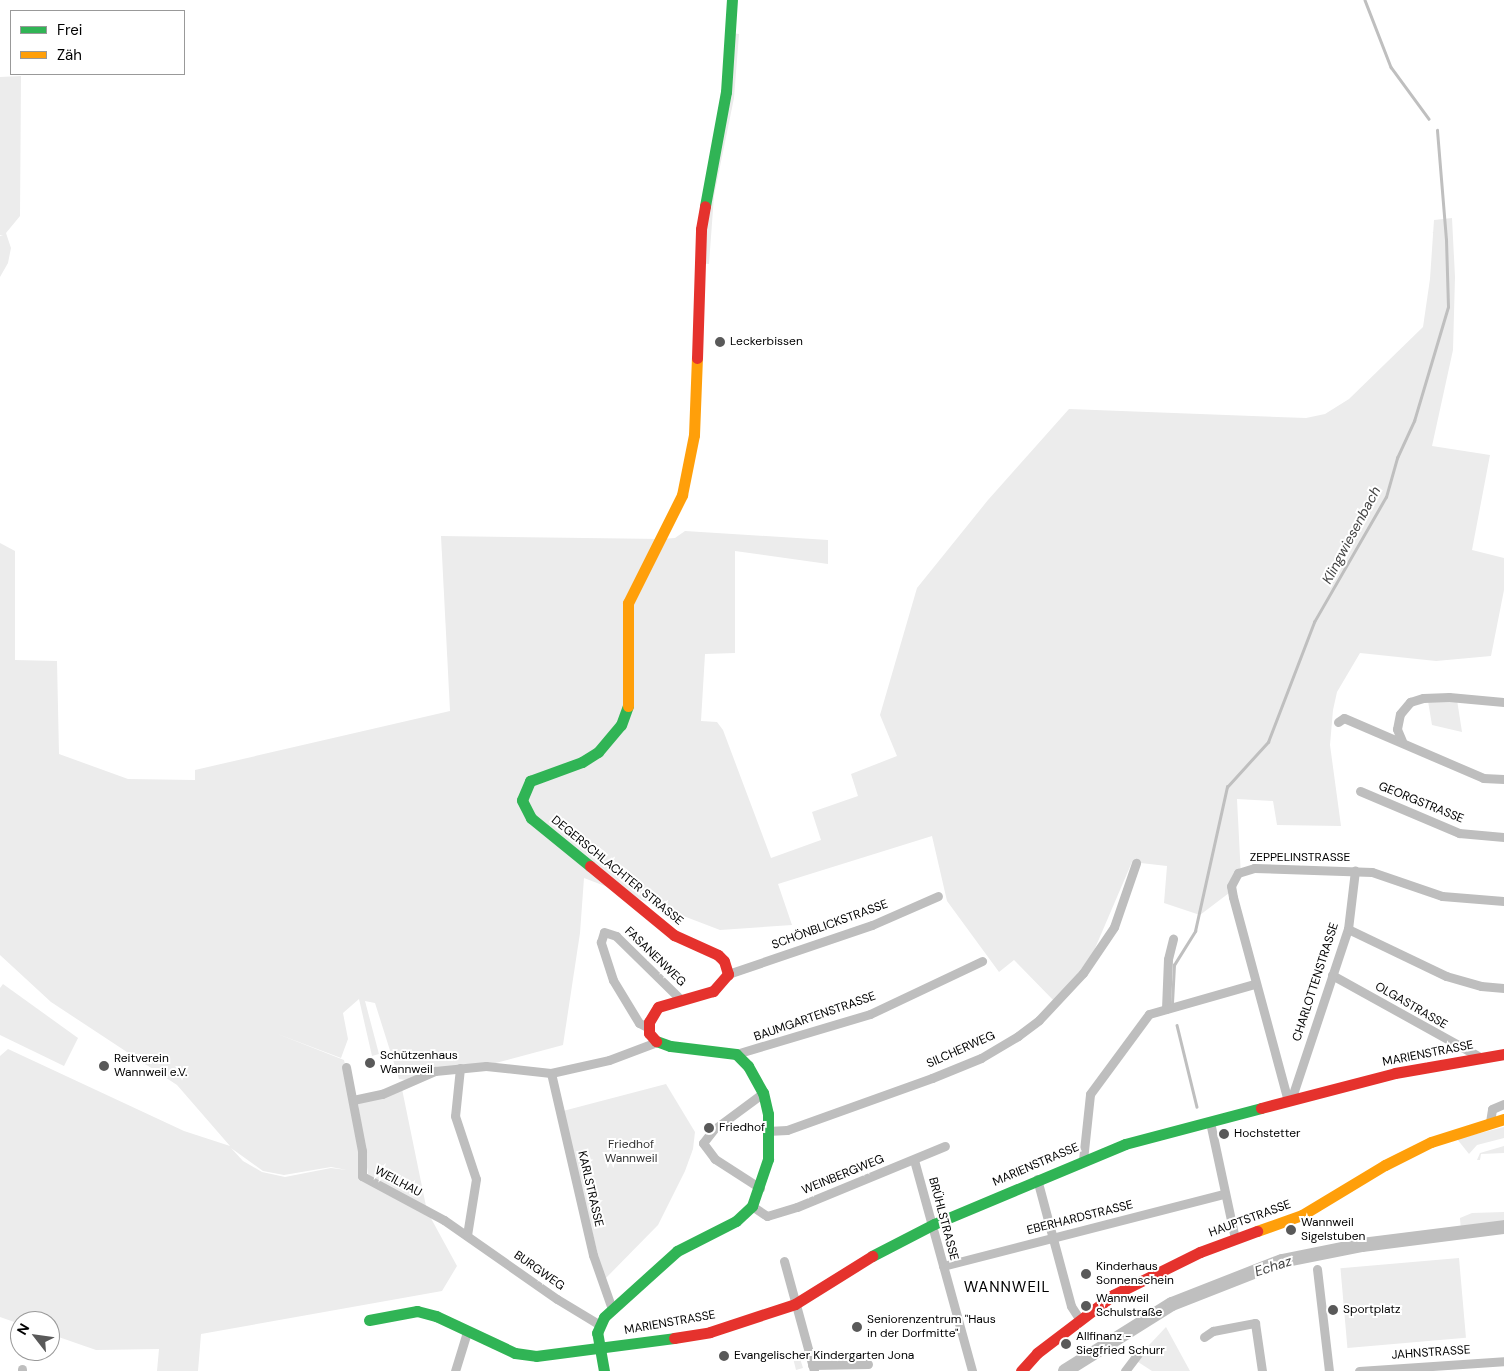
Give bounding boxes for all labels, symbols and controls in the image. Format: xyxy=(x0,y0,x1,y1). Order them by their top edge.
legend xyxy=(10,10,185,75)
text: Frei xyxy=(57,20,82,40)
text: Zäh xyxy=(57,45,82,65)
place label: Leckerbissen xyxy=(730,335,803,349)
marker: Leckerbissen xyxy=(714,336,726,348)
water label: Klingwiesenbach xyxy=(1318,483,1384,587)
street label: GEORGSTRASSE xyxy=(1376,779,1466,827)
street label: DEGERSCHLACHTER STRASSE xyxy=(548,813,686,929)
street label: ZEPPELINSTRASSE xyxy=(1250,851,1350,865)
street label: SCHÖNBLICKSTRASSE xyxy=(770,897,890,953)
street label: CHARLOTTENSTRASSE xyxy=(1290,921,1342,1043)
street label: FASANENWEG xyxy=(621,924,689,990)
street label: OLGASTRASSE xyxy=(1372,979,1450,1033)
street label: BAUMGARTENSTRASSE xyxy=(752,989,878,1045)
street label: SILCHERWEG xyxy=(925,1029,997,1071)
street label: MARIENSTRASSE xyxy=(1381,1038,1475,1070)
place label: Schützenhaus Wannweil xyxy=(380,1049,458,1077)
place label: Reitverein Wannweil e.V. xyxy=(114,1052,187,1080)
marker: Schützenhaus Wannweil xyxy=(364,1057,376,1069)
marker: Reitverein Wannweil e.V. xyxy=(98,1060,110,1072)
place label: Friedhof xyxy=(719,1121,765,1135)
marker: Friedhof xyxy=(703,1122,715,1134)
place label: Hochstetter xyxy=(1234,1127,1300,1141)
marker: Hochstetter xyxy=(1218,1128,1230,1140)
park label: Friedhof Wannweil xyxy=(605,1138,657,1166)
street label: MARIENSTRASSE xyxy=(991,1140,1081,1190)
street label: KARLSTRASSE xyxy=(574,1150,606,1228)
street label: WEINBERGWEG xyxy=(800,1152,886,1198)
street label: WEILHAU xyxy=(372,1164,424,1200)
street label: BRÜHLSTRASSE xyxy=(925,1176,961,1262)
street label: HAUPTSTRASSE xyxy=(1207,1197,1293,1241)
street label: EBERHARDSTRASSE xyxy=(1026,1198,1134,1238)
place label: Wannweil Sigelstuben xyxy=(1301,1216,1365,1244)
marker: Wannweil Sigelstuben xyxy=(1285,1224,1297,1236)
street label: BURGWEG xyxy=(511,1248,567,1294)
water label: Echaz xyxy=(1252,1252,1294,1280)
place label: Kinderhaus Sonnenschein xyxy=(1096,1260,1174,1288)
marker: Kinderhaus Sonnenschein xyxy=(1080,1268,1092,1280)
district label: WANNWEIL xyxy=(963,1279,1051,1297)
place label: Wannweil Schulstraße xyxy=(1096,1292,1162,1320)
marker: Wannweil Schulstraße xyxy=(1080,1300,1092,1312)
place label: Sportplatz xyxy=(1343,1303,1400,1317)
marker: Sportplatz xyxy=(1327,1304,1339,1316)
street label: MARIENSTRASSE xyxy=(623,1308,717,1338)
north arrow xyxy=(10,1311,60,1361)
place label: Seniorenzentrum "Haus in der Dorfmitte" xyxy=(867,1313,996,1341)
text: N xyxy=(13,1320,33,1338)
marker: Seniorenzentrum "Haus in der Dorfmitte" xyxy=(851,1321,863,1333)
place label: Allfinanz - Siegfried Schurr xyxy=(1076,1330,1165,1358)
marker: Allfinanz - Siegfried Schurr xyxy=(1060,1338,1072,1350)
street label: JAHNSTRASSE xyxy=(1391,1343,1471,1363)
place label: Evangelischer Kindergarten Jona xyxy=(734,1349,914,1363)
marker: Evangelischer Kindergarten Jona xyxy=(718,1350,730,1362)

